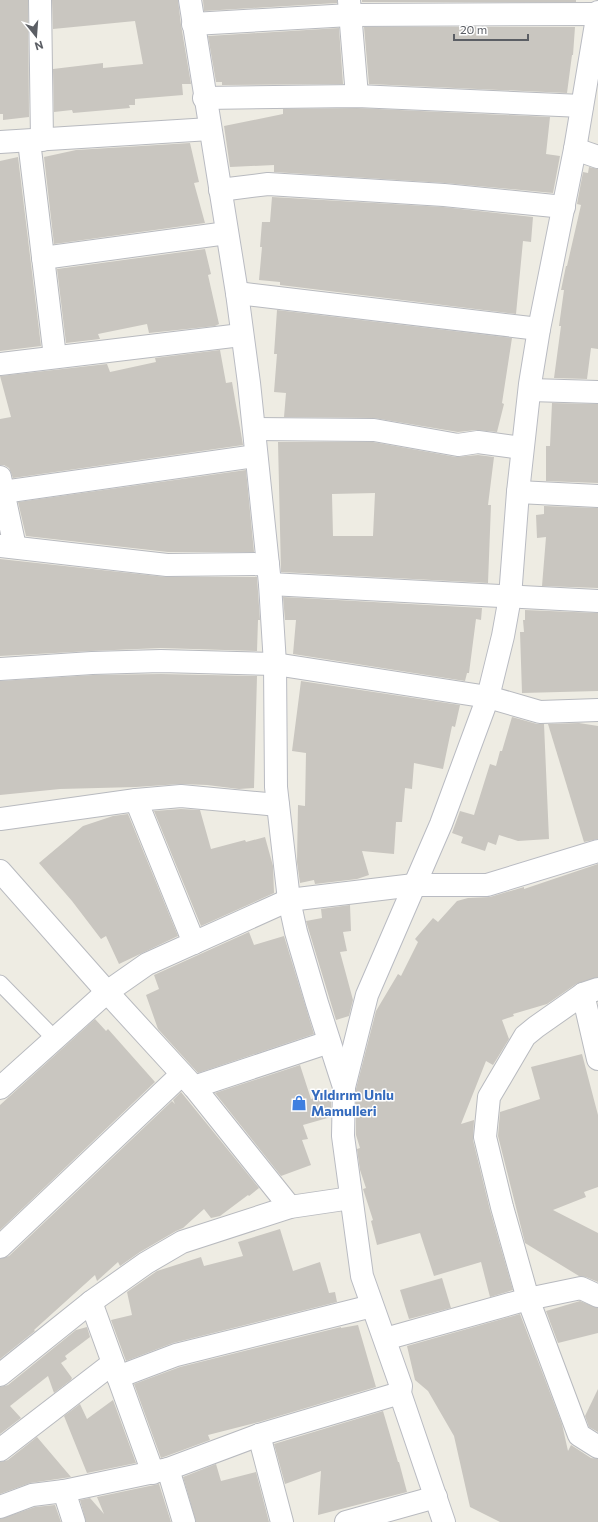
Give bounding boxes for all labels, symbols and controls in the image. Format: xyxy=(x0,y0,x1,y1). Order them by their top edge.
north arrow xyxy=(16,16,56,56)
scale bar xyxy=(454,16,528,42)
text: 20 m xyxy=(460,22,487,36)
text: N xyxy=(33,39,45,53)
place label: Yıldırım Unlu Mamulleri xyxy=(311,1086,394,1119)
shop icon: Yıldırım Unlu Mamulleri xyxy=(290,1094,308,1112)

